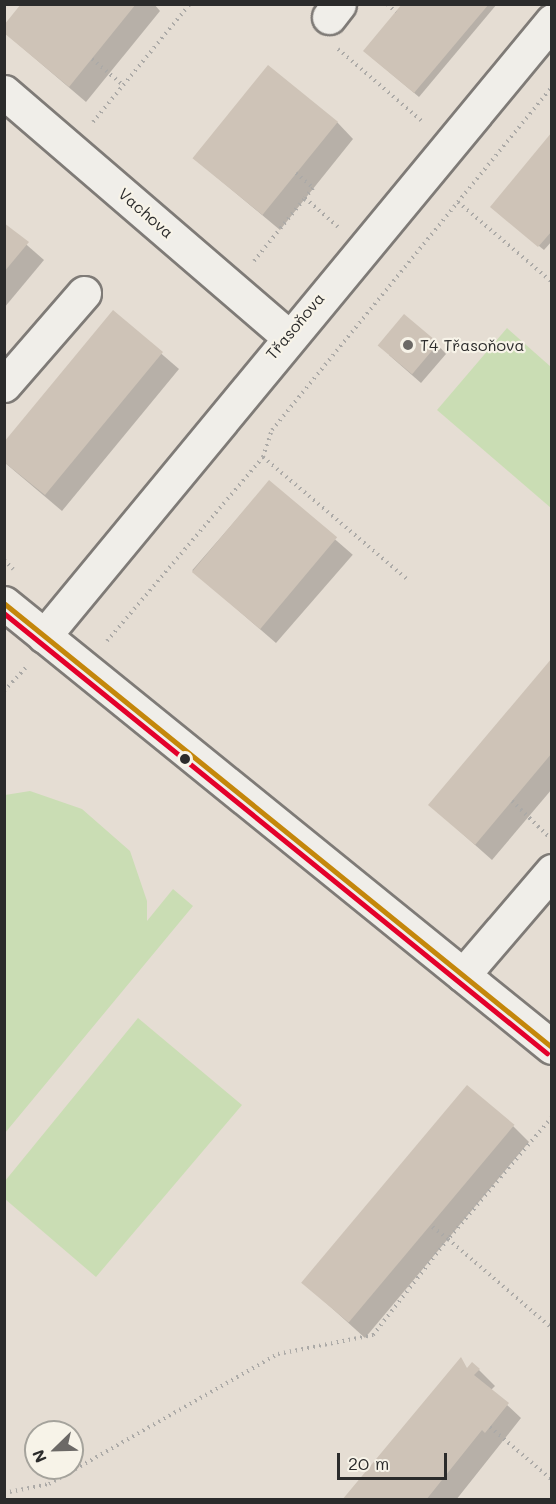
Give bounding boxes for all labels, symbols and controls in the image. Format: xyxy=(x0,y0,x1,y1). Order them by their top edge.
street label: Vachova xyxy=(115,184,177,242)
street label: Třasoňova xyxy=(262,289,328,363)
place label: T4 Třasoňova xyxy=(420,335,524,355)
marker: T4 Třasoňova xyxy=(401,338,415,352)
unlabelled marker xyxy=(179,753,191,765)
north arrow xyxy=(24,1420,84,1480)
scale bar xyxy=(340,1441,450,1479)
text: N xyxy=(27,1447,51,1466)
text: 20 m xyxy=(348,1451,389,1475)

